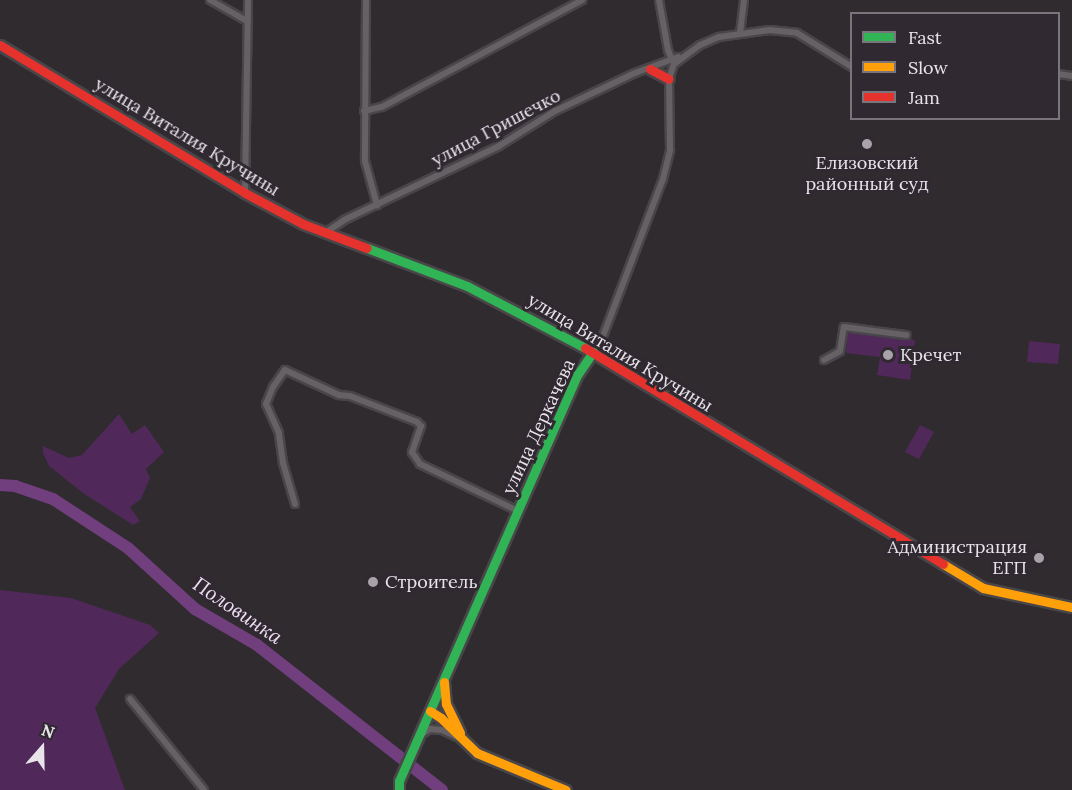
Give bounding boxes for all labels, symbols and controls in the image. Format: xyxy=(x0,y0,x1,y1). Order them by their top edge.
legend xyxy=(850,12,1060,120)
text: Fast xyxy=(908,26,942,49)
text: Slow xyxy=(908,56,948,79)
street label: улица Виталия Кручины xyxy=(91,73,283,201)
street label: улица Гришечко xyxy=(428,85,564,171)
text: Jam xyxy=(908,86,940,109)
marker: Елизовский районный суд xyxy=(860,137,874,151)
place label: Елизовский районный суд xyxy=(805,153,929,195)
street label: улица Виталия Кручины xyxy=(524,289,716,417)
place label: Кречет xyxy=(900,344,962,366)
marker: Кречет xyxy=(881,348,895,362)
street label: улица Деркачева xyxy=(498,356,580,498)
place label: Администрация ЕГП xyxy=(887,537,1027,580)
marker: Администрация ЕГП xyxy=(1032,551,1046,565)
water label: Половинка xyxy=(189,571,287,649)
place label: Строитель xyxy=(385,571,478,593)
marker: Строитель xyxy=(366,575,380,589)
north arrow xyxy=(12,718,72,778)
text: N xyxy=(39,720,57,743)

